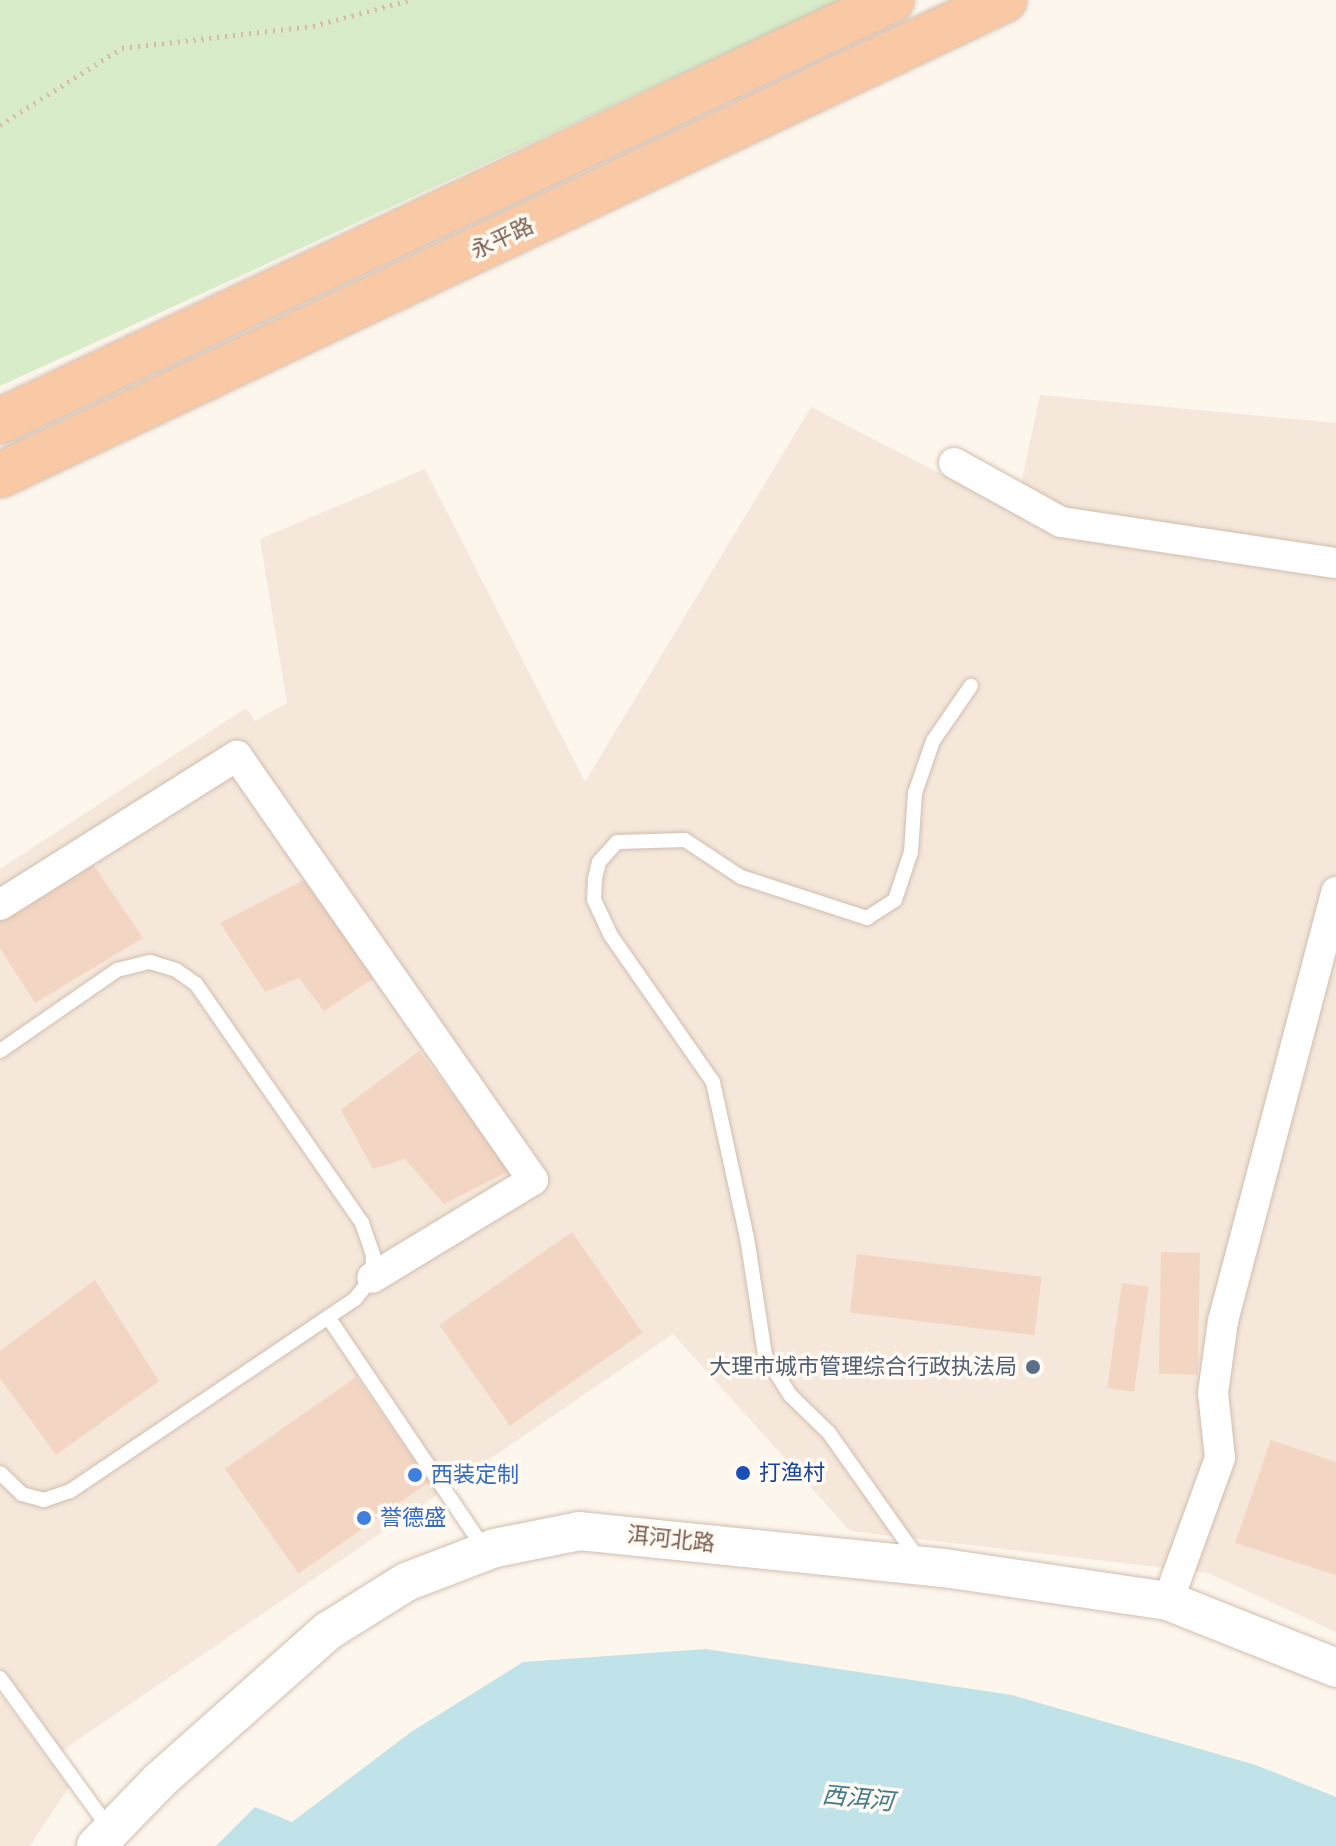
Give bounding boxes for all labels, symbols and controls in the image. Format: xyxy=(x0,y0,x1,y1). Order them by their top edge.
street label: 永平路 xyxy=(467,212,537,264)
place label: 大理市城市管理综合行政执法局 xyxy=(709,1354,1017,1380)
marker: 大理市城市管理综合行政执法局 xyxy=(1024,1358,1042,1376)
place label: 打渔村 xyxy=(759,1460,825,1486)
place label: 西装定制 xyxy=(431,1462,519,1488)
marker: 打渔村 xyxy=(734,1464,752,1482)
marker: 西装定制 xyxy=(406,1466,424,1484)
place label: 誉德盛 xyxy=(380,1505,446,1531)
marker: 誉德盛 xyxy=(355,1509,373,1527)
street label: 洱河北路 xyxy=(626,1521,716,1557)
water label: 西洱河 xyxy=(821,1780,895,1816)

